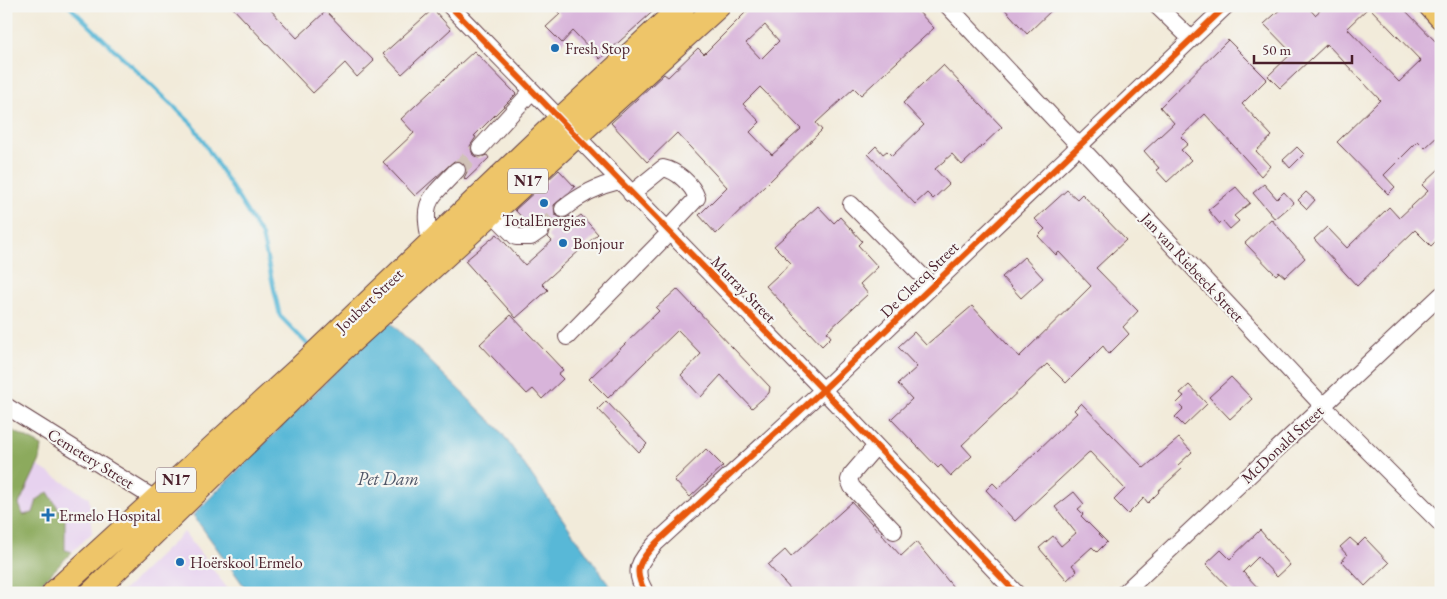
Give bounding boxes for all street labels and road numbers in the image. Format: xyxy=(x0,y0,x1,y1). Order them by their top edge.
road number: N17 xyxy=(508,168,548,194)
street label: Jan van Riebeeck Street xyxy=(1135,207,1249,327)
street label: De Clercq Street xyxy=(876,237,963,322)
street label: Murray Street xyxy=(707,251,781,327)
street label: Joubert Street xyxy=(330,264,408,338)
street label: McDonald Street xyxy=(1237,401,1328,488)
street label: Cemetery Street xyxy=(44,423,138,493)
road number: N17 xyxy=(156,468,196,492)

